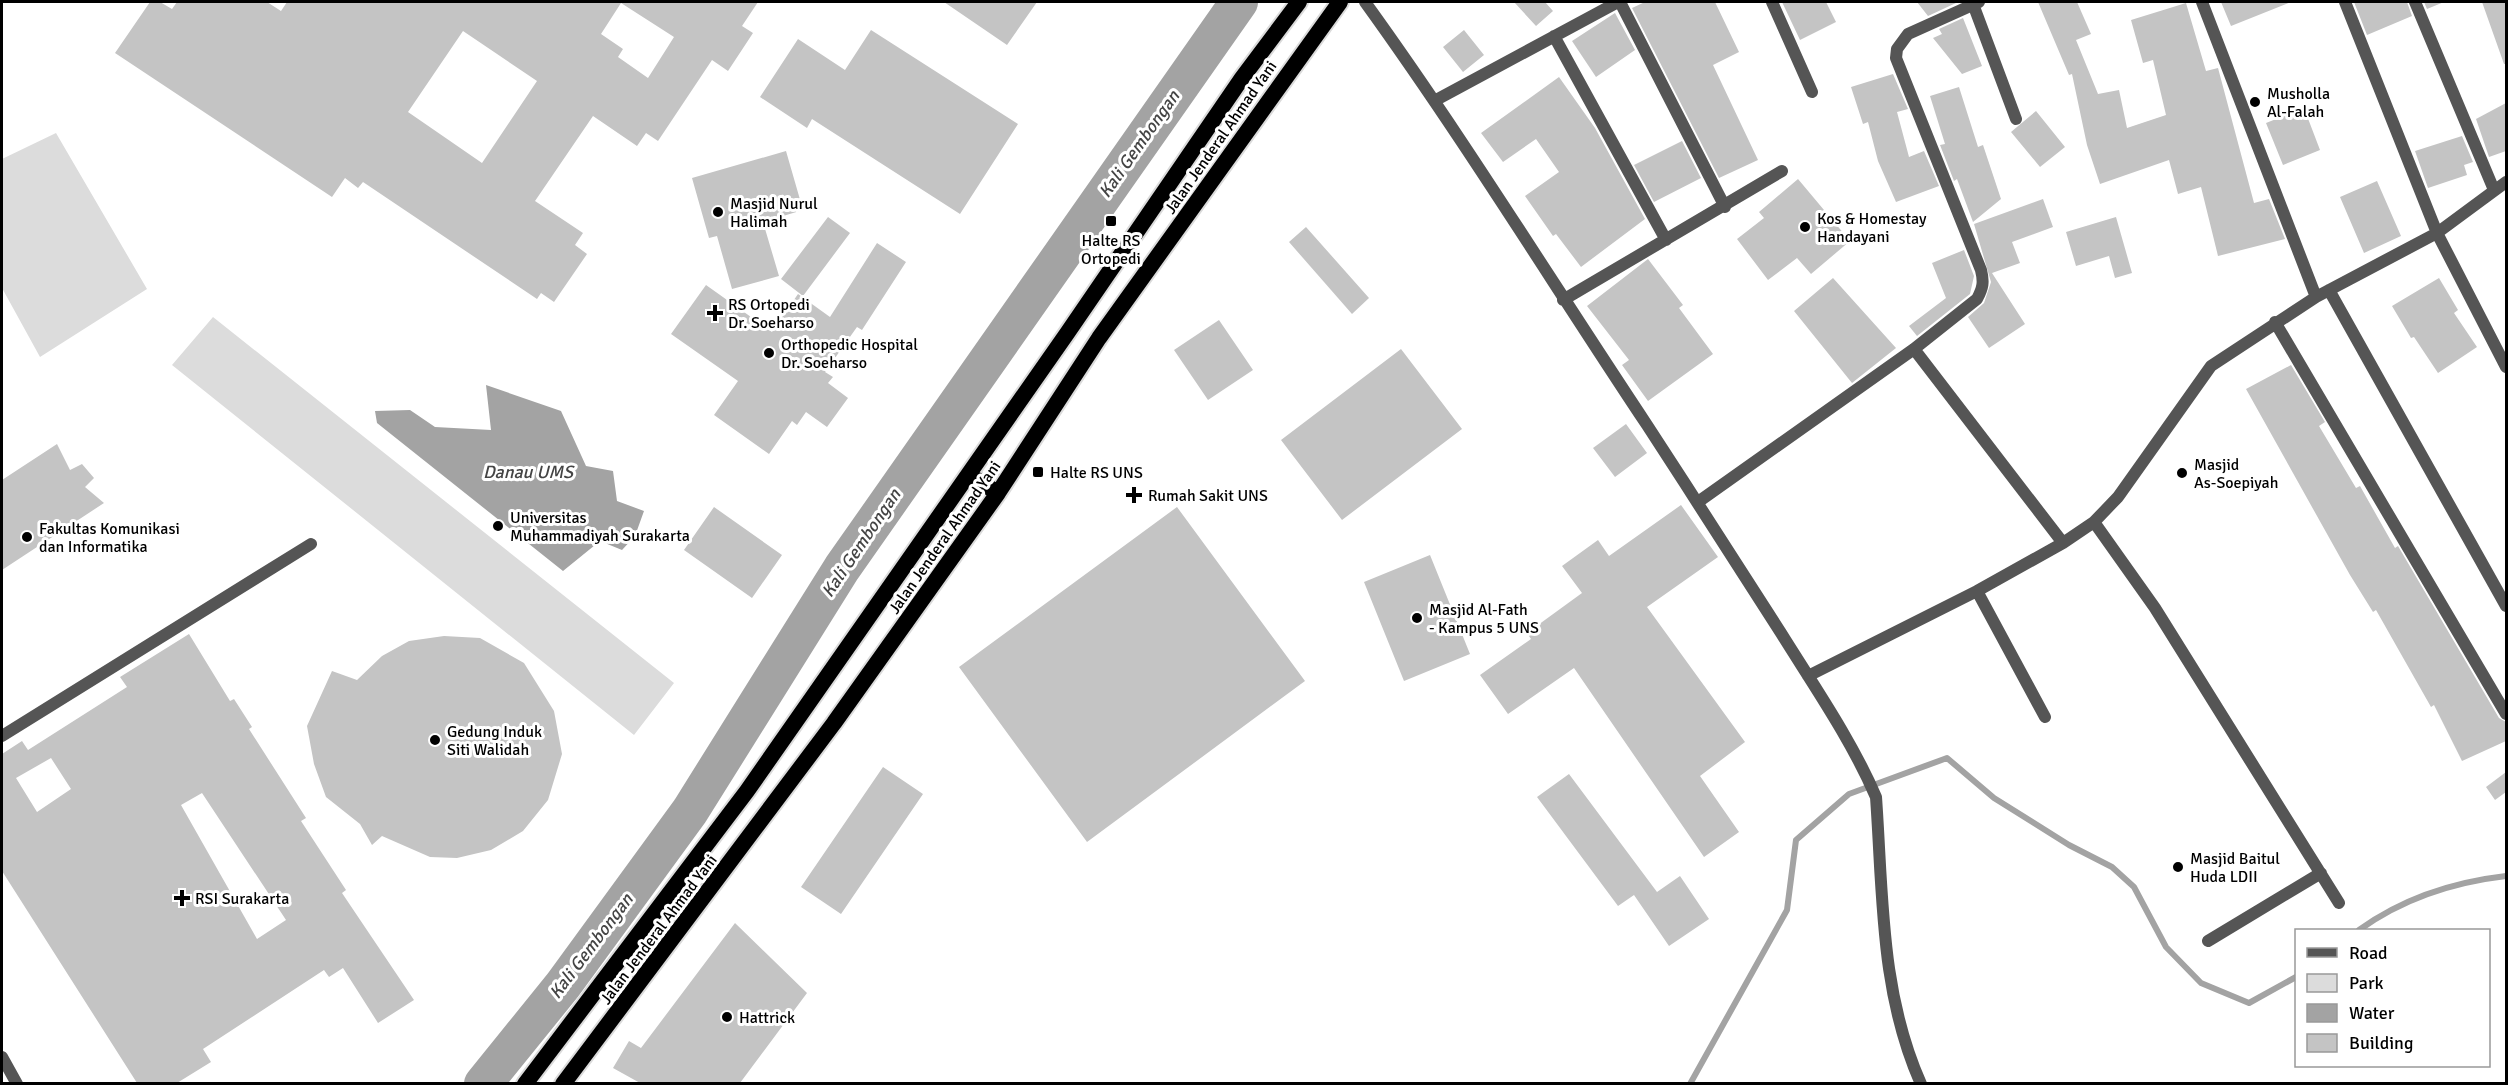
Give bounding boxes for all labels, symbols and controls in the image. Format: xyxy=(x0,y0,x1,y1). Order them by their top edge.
street label: Jalan Jenderal Ahmad Yani xyxy=(1160,57,1281,218)
place label: Musholla Al-Falah xyxy=(2267,84,2330,122)
water label: Kali Gembongan xyxy=(1094,85,1185,202)
marker: Musholla Al-Falah xyxy=(2248,95,2262,109)
place label: Masjid Nurul Halimah xyxy=(730,194,818,232)
marker: Masjid Nurul Halimah xyxy=(711,205,725,219)
place label: Kos & Homestay Handayani xyxy=(1817,209,1927,247)
marker: Halte RS Ortopedi xyxy=(1104,214,1118,228)
marker: Kos & Homestay Handayani xyxy=(1798,220,1812,234)
place label: Halte RS Ortopedi xyxy=(1081,231,1141,269)
place label: RS Ortopedi Dr. Soeharso xyxy=(728,295,814,333)
marker: RS Ortopedi Dr. Soeharso xyxy=(706,304,724,322)
place label: Orthopedic Hospital Dr. Soeharso xyxy=(781,335,918,373)
marker: Orthopedic Hospital Dr. Soeharso xyxy=(762,346,776,360)
place label: Masjid As-Soepiyah xyxy=(2194,455,2278,493)
street label: Jalan Jenderal Ahmad Yani xyxy=(884,457,1005,618)
water label: Danau UMS xyxy=(483,461,575,483)
place label: Halte RS UNS xyxy=(1050,463,1143,483)
marker: Halte RS UNS xyxy=(1031,465,1045,479)
marker: Masjid As-Soepiyah xyxy=(2175,466,2189,480)
water label: Kali Gembongan xyxy=(817,484,906,601)
marker: Rumah Sakit UNS xyxy=(1125,486,1143,504)
place label: Rumah Sakit UNS xyxy=(1148,486,1268,506)
place label: Universitas Muhammadiyah Surakarta xyxy=(510,508,690,546)
place label: Fakultas Komunikasi dan Informatika xyxy=(39,519,180,557)
marker: Universitas Muhammadiyah Surakarta xyxy=(491,519,505,533)
marker: Fakultas Komunikasi dan Informatika xyxy=(20,530,34,544)
place label: Masjid Al-Fath - Kampus 5 UNS xyxy=(1429,600,1539,638)
marker: Masjid Al-Fath - Kampus 5 UNS xyxy=(1410,611,1424,625)
place label: Gedung Induk Siti Walidah xyxy=(447,722,542,760)
marker: Gedung Induk Siti Walidah xyxy=(428,733,442,747)
place label: Masjid Baitul Huda LDII xyxy=(2190,849,2280,887)
street label: Jalan Jenderal Ahmad Yani xyxy=(596,851,722,1008)
marker: Masjid Baitul Huda LDII xyxy=(2171,860,2185,874)
water label: Kali Gembongan xyxy=(544,888,638,1003)
marker: RSI Surakarta xyxy=(173,889,191,907)
place label: RSI Surakarta xyxy=(195,889,289,909)
legend xyxy=(2295,929,2490,1067)
text: Road xyxy=(2349,942,2388,964)
text: Park xyxy=(2349,972,2384,994)
text: Water xyxy=(2349,1002,2395,1024)
place label: Hattrick xyxy=(739,1008,795,1028)
marker: Hattrick xyxy=(720,1010,734,1024)
text: Building xyxy=(2349,1032,2413,1054)

